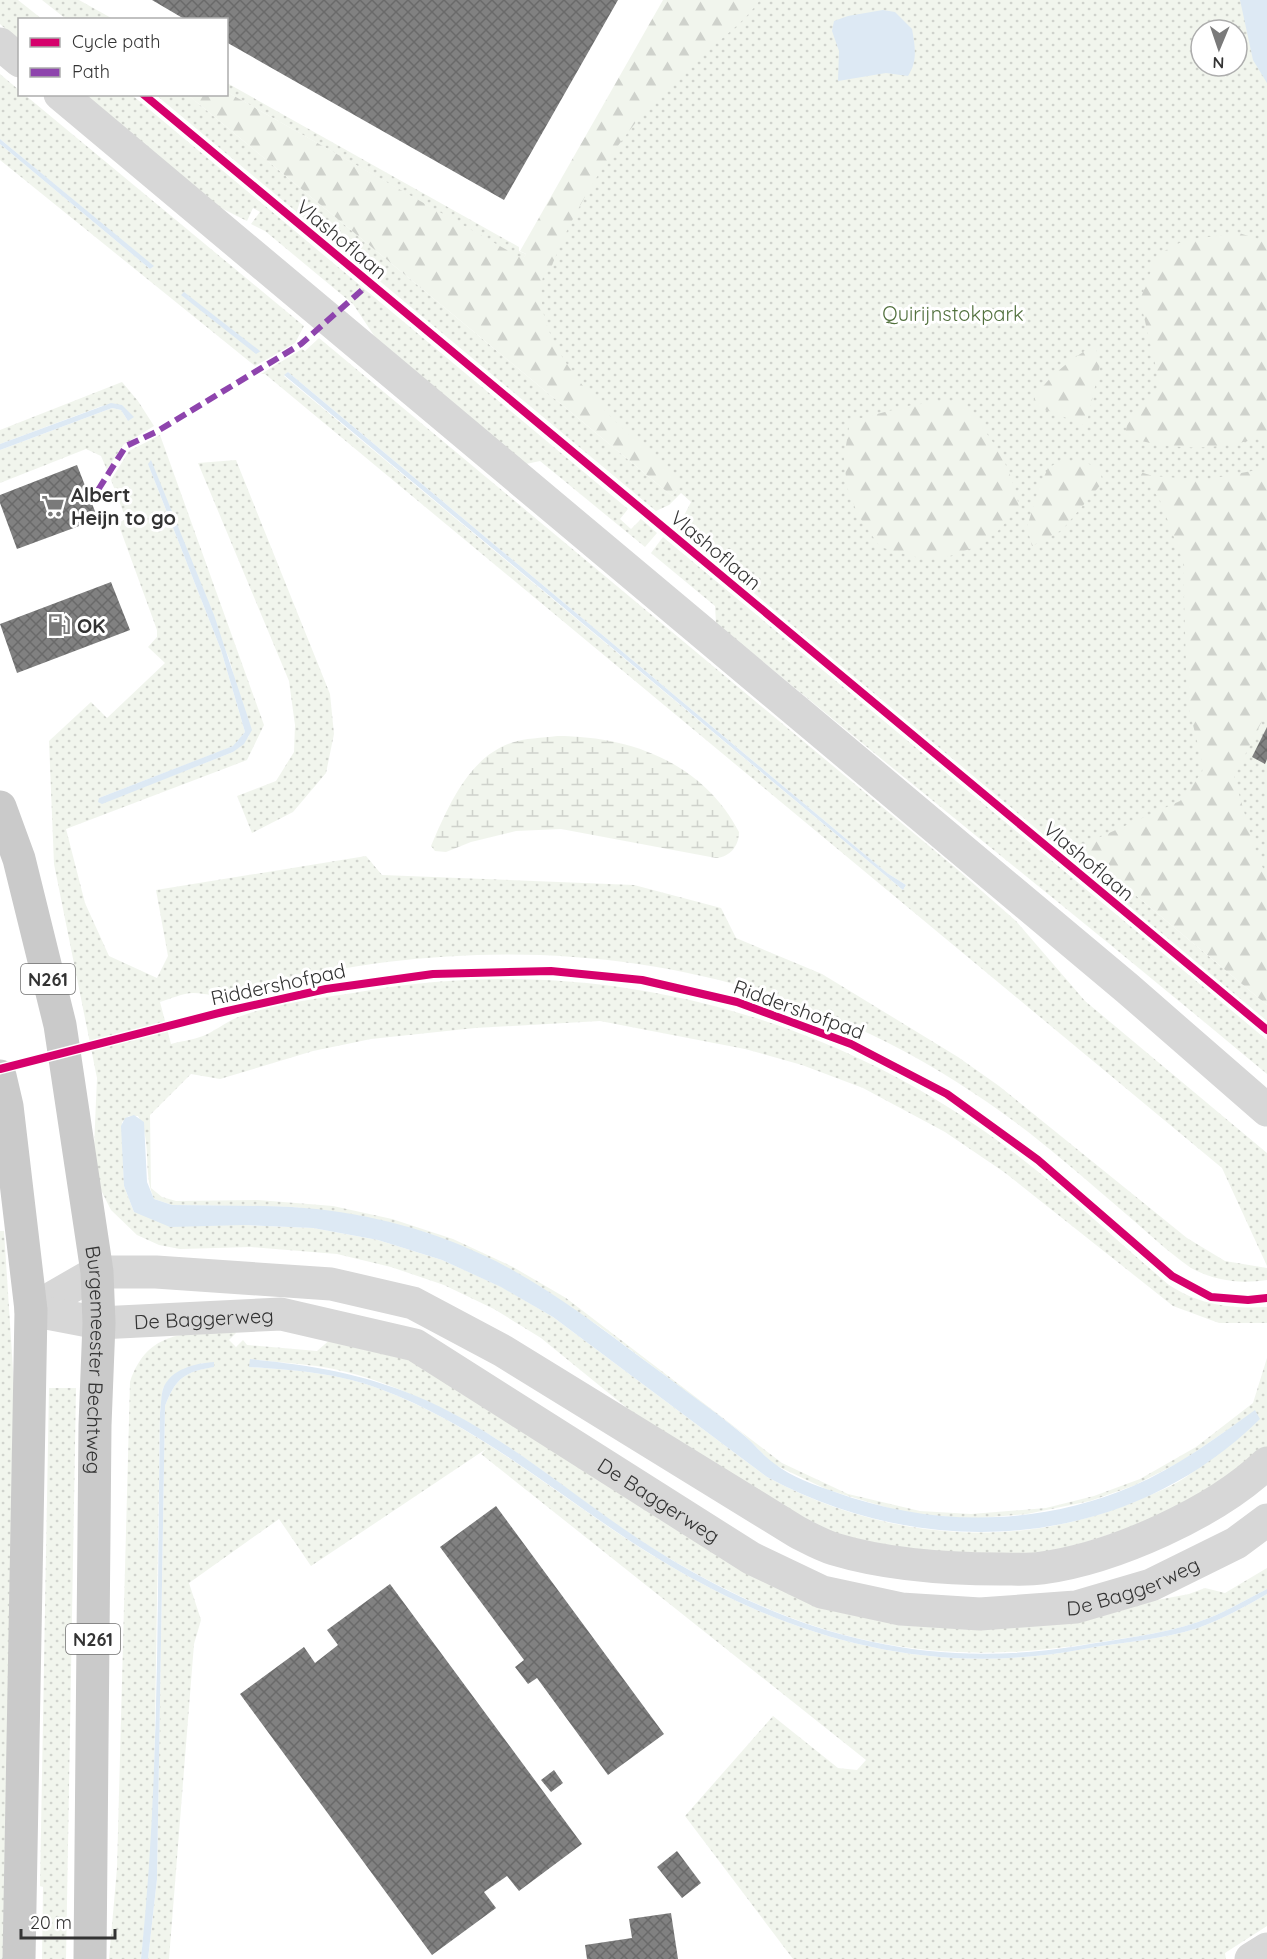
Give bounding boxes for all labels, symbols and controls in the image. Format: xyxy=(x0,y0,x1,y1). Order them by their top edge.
legend xyxy=(18,18,228,96)
north arrow xyxy=(1189,18,1249,78)
text: Cycle path xyxy=(72,30,160,53)
text: N xyxy=(1212,53,1225,73)
text: Path xyxy=(72,60,110,83)
street label: Vlashoflaan xyxy=(292,194,392,284)
park label: Quirijnstokpark xyxy=(882,301,1024,326)
place label: Albert Heijn to go xyxy=(71,482,176,530)
supermarket icon: Albert Heijn to go xyxy=(40,493,66,519)
street label: Vlashoflaan xyxy=(666,505,766,595)
fuel station icon: OK xyxy=(46,612,72,638)
place label: OK xyxy=(77,613,105,638)
street label: Vlashoflaan xyxy=(1039,816,1139,906)
street label: Riddershofpad xyxy=(208,957,348,1011)
road number: N261 xyxy=(21,964,75,994)
street label: Riddershofpad xyxy=(730,974,868,1044)
street label: Burgemeester Bechtweg xyxy=(81,1244,112,1474)
street label: De Baggerweg xyxy=(133,1302,274,1334)
street label: De Baggerweg xyxy=(593,1452,725,1548)
street label: De Baggerweg xyxy=(1065,1551,1203,1620)
road number: N261 xyxy=(66,1624,120,1654)
scale bar xyxy=(21,1902,116,1940)
text: 20 m xyxy=(30,1911,72,1934)

